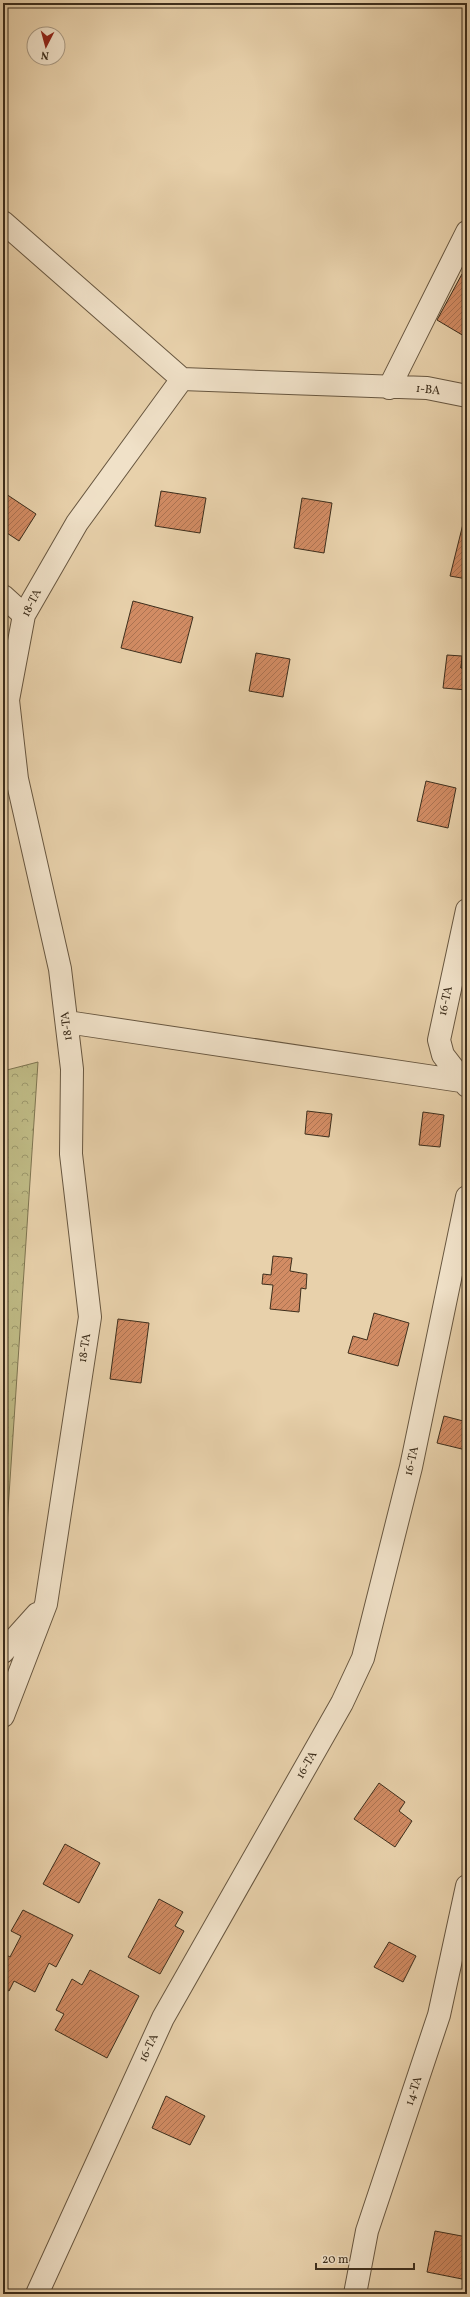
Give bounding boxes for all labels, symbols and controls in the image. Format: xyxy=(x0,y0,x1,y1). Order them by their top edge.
north arrow xyxy=(26,26,66,66)
text: N xyxy=(40,47,50,62)
street label: 1-ВА xyxy=(415,381,442,399)
street label: 18-ТА xyxy=(18,586,46,620)
street label: 16-ТА xyxy=(435,984,457,1017)
street label: 18-ТА xyxy=(57,1010,77,1042)
street label: 18-ТА xyxy=(75,1332,95,1364)
street label: 16-ТА xyxy=(401,1444,423,1477)
street label: 16-ТА xyxy=(293,1748,322,1782)
street label: 16-ТА xyxy=(135,2031,163,2065)
street label: 14-ТА xyxy=(402,2074,426,2108)
scale bar xyxy=(316,2245,414,2271)
text: 20 m xyxy=(322,2252,349,2268)

